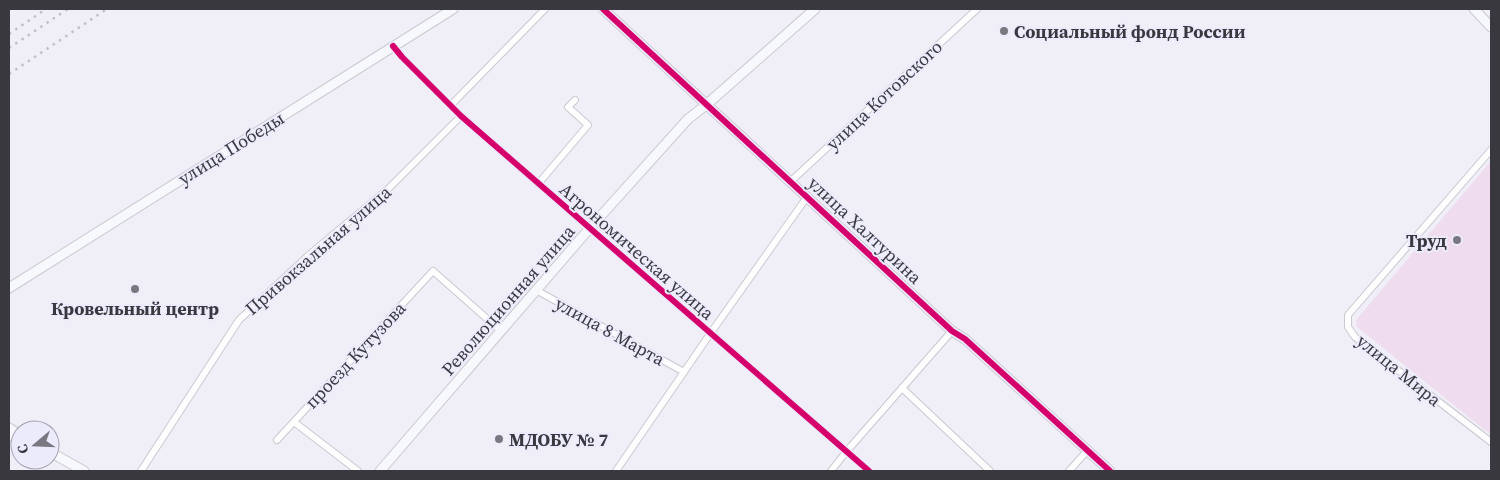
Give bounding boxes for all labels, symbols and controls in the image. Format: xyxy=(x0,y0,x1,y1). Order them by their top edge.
place label: Социальный фонд России xyxy=(1014,19,1246,44)
marker: Социальный фонд России xyxy=(998,25,1010,37)
street label: улица Котовского xyxy=(820,34,948,156)
street label: улица Победы xyxy=(173,105,289,191)
street label: улица Халтурина xyxy=(803,171,928,290)
street label: Агрономическая улица xyxy=(554,177,720,326)
street label: Привокзальная улица xyxy=(240,179,397,320)
street label: Революционная улица xyxy=(436,219,581,381)
place label: Труд xyxy=(1406,228,1447,253)
marker: Труд xyxy=(1451,234,1463,246)
marker: Кровельный центр xyxy=(129,283,141,295)
street label: улица 8 Марта xyxy=(551,291,670,372)
street label: проезд Кутузова xyxy=(299,295,412,414)
place label: Кровельный центр xyxy=(51,296,219,321)
street label: улица Мира xyxy=(1351,328,1447,412)
north arrow xyxy=(10,420,60,470)
place label: МДОБУ № 7 xyxy=(509,427,608,452)
marker: МДОБУ № 7 xyxy=(493,433,505,445)
text: С xyxy=(12,442,34,457)

